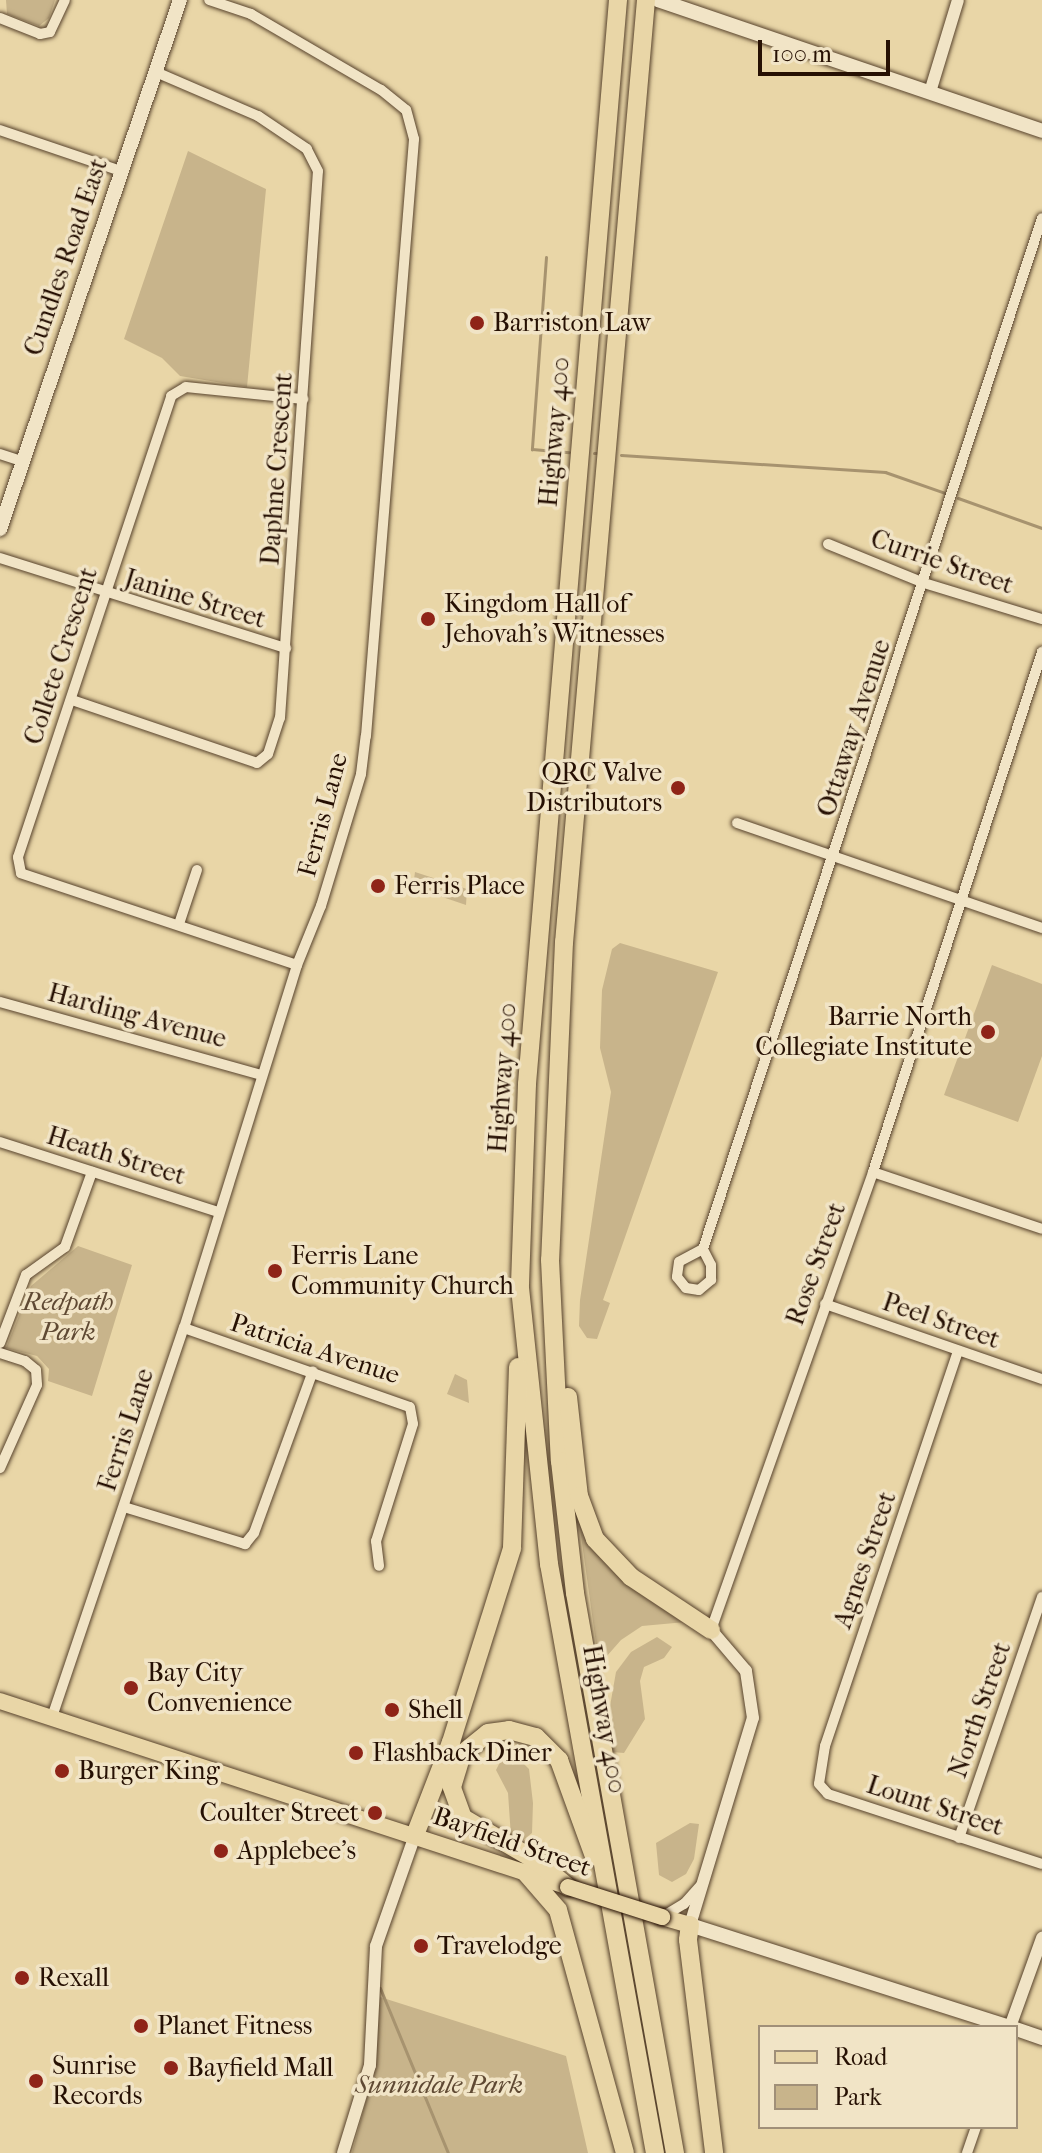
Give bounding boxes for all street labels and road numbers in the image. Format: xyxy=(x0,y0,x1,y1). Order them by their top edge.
street label: Cundles Road East xyxy=(18,154,114,360)
street label: Highway 400 xyxy=(533,356,577,508)
street label: Daphne Crescent xyxy=(255,372,299,566)
street label: Currie Street xyxy=(867,523,1017,601)
street label: Collete Crescent xyxy=(18,563,104,749)
street label: Janine Street xyxy=(121,563,269,635)
street label: Ottaway Avenue xyxy=(811,635,897,821)
street label: Ferris Lane xyxy=(291,749,355,881)
street label: Harding Avenue xyxy=(44,977,230,1055)
street label: Highway 400 xyxy=(482,1002,524,1154)
street label: Heath Street xyxy=(43,1120,189,1192)
street label: Rose Street xyxy=(779,1198,853,1330)
street label: Peel Street xyxy=(878,1286,1004,1356)
street label: Patricia Avenue xyxy=(227,1307,403,1391)
street label: Ferris Lane xyxy=(91,1365,161,1495)
street label: Agnes Street xyxy=(827,1488,903,1632)
street label: North Street xyxy=(942,1638,1018,1782)
street label: Highway 400 xyxy=(576,1642,632,1796)
street label: Lount Street xyxy=(863,1769,1007,1843)
street label: Bayfield Street xyxy=(429,1800,595,1884)

